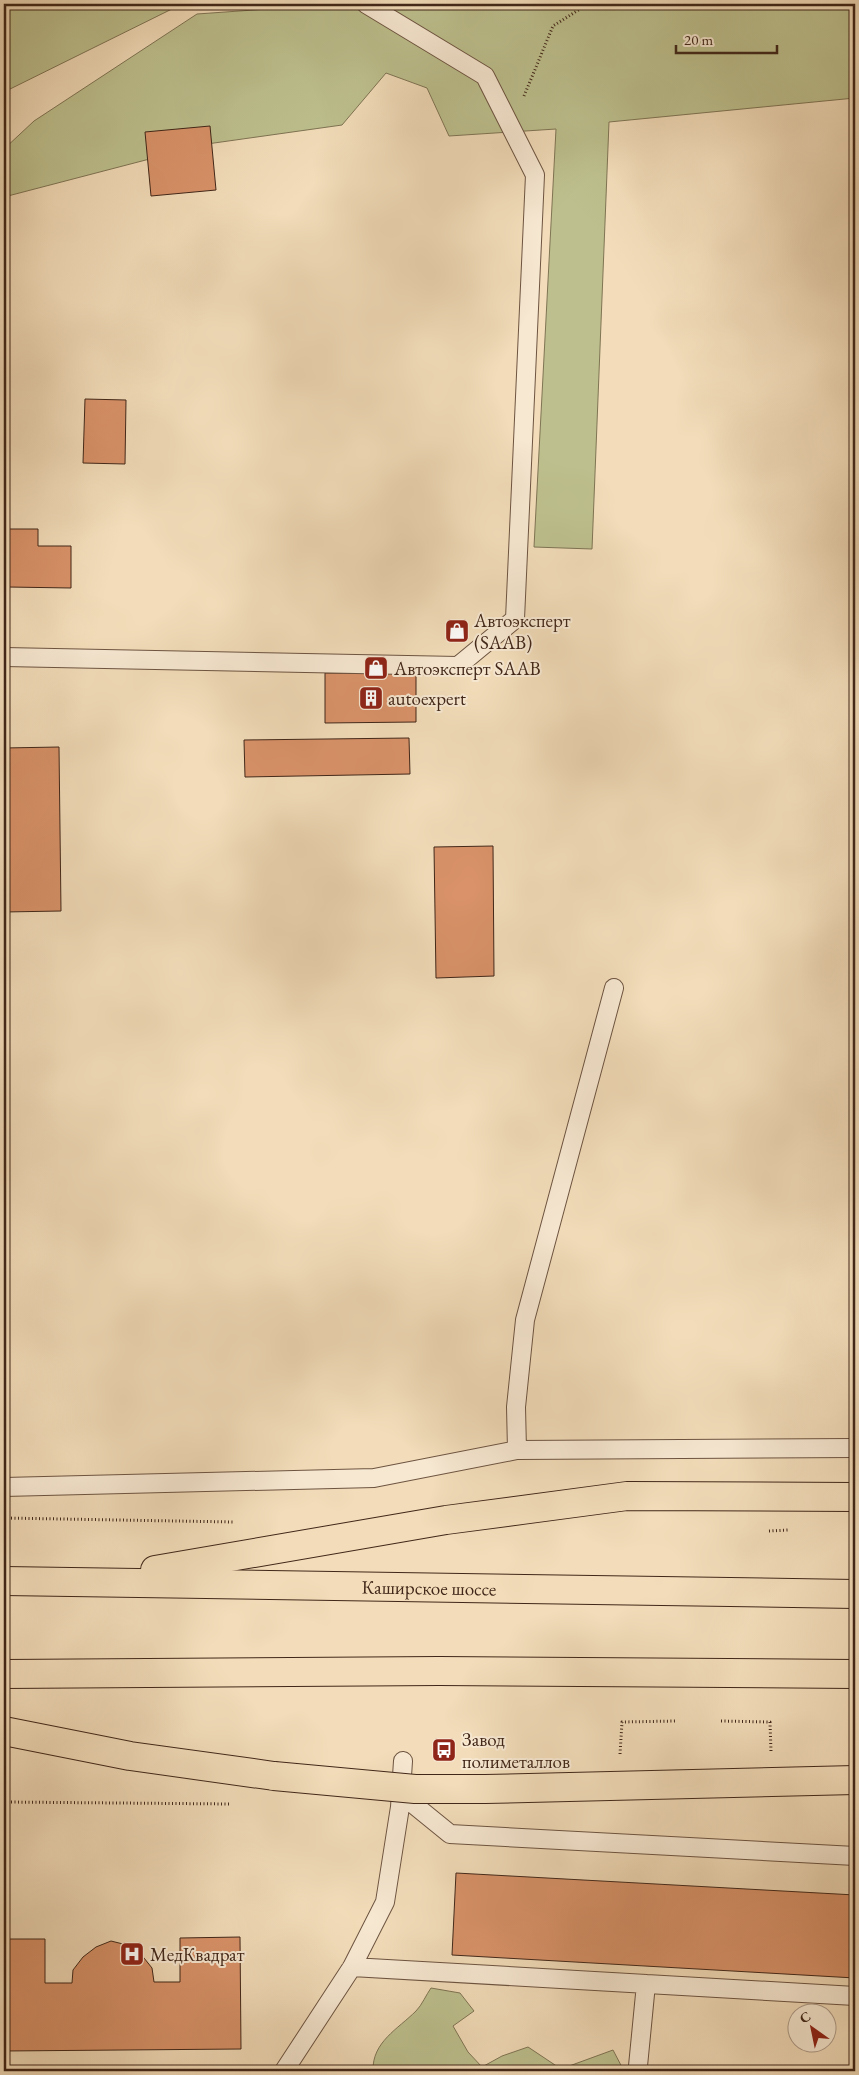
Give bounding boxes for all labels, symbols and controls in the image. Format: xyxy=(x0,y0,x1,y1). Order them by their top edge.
scale bar xyxy=(676,22,778,54)
text: 20 m xyxy=(684,30,713,49)
place label: Автоэксперт (SAAB) xyxy=(473,608,571,655)
shop icon: Автоэксперт (SAAB) xyxy=(444,618,470,644)
shop icon: Автоэксперт SAAB xyxy=(363,655,389,681)
place label: Автоэксперт SAAB xyxy=(393,656,541,681)
building icon: autoexpert xyxy=(358,685,384,711)
place label: autoexpert xyxy=(388,686,466,711)
street label: Каширское шоссе xyxy=(361,1574,497,1601)
place label: Завод полиметаллов xyxy=(462,1727,570,1774)
bus stop icon: Завод полиметаллов xyxy=(431,1737,457,1763)
hospital icon: МедКвадрат xyxy=(119,1941,145,1967)
place label: МедКвадрат xyxy=(150,1942,245,1967)
north arrow xyxy=(786,2002,836,2052)
text: С xyxy=(796,2007,814,2027)

